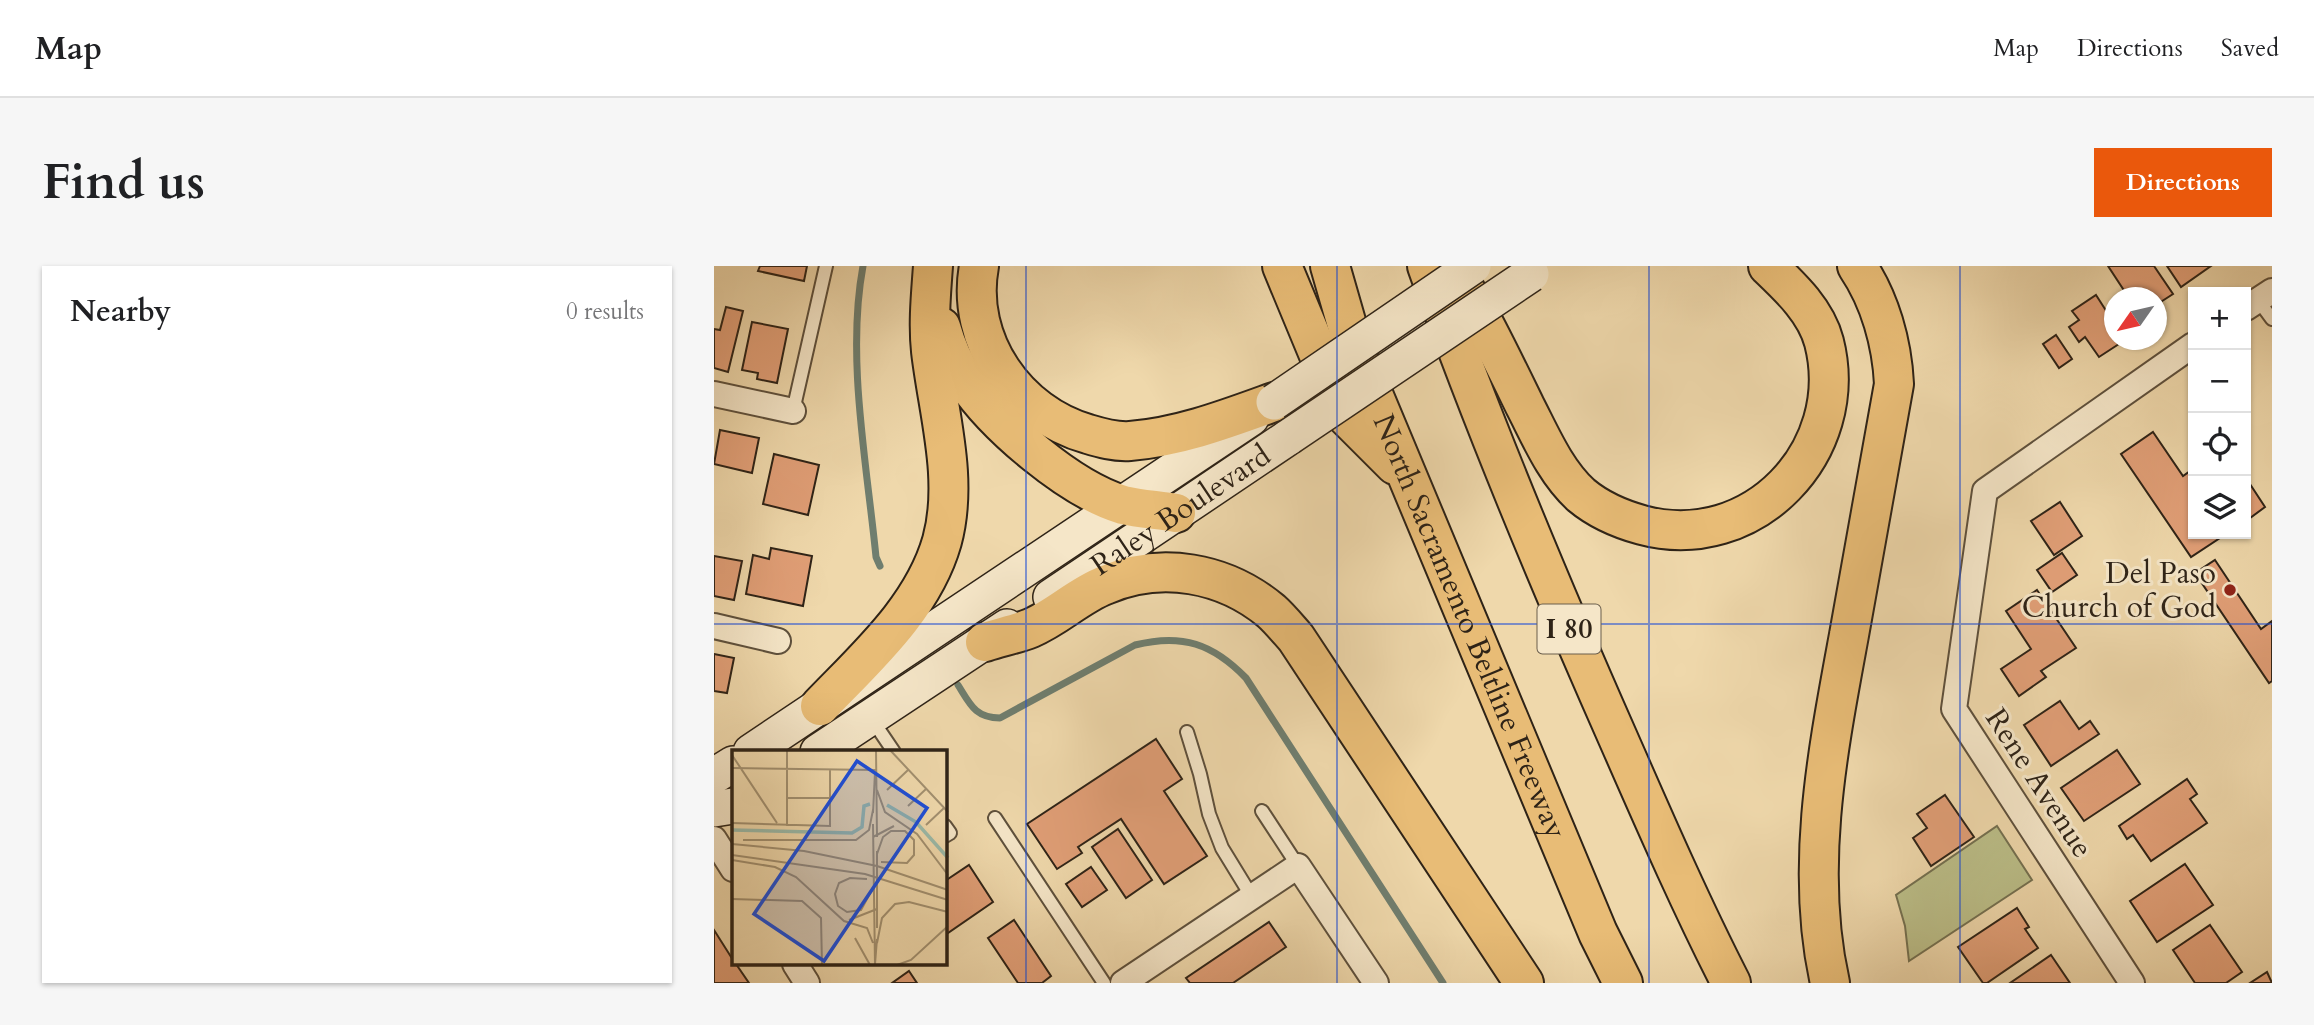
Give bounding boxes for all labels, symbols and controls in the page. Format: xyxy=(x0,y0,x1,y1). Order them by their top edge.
text: Map xyxy=(35,26,102,71)
text: Map xyxy=(1993,32,2039,65)
text: Directions xyxy=(2077,32,2183,65)
text: Saved xyxy=(2221,32,2279,65)
button: Directions xyxy=(2094,148,2272,217)
text: Find us xyxy=(42,149,205,216)
north arrow xyxy=(2104,287,2167,350)
map controls xyxy=(2188,287,2251,539)
button: + xyxy=(2188,287,2251,350)
text: Nearby xyxy=(70,291,171,332)
text: 0 results xyxy=(566,296,644,327)
button: − xyxy=(2188,350,2251,413)
street label: North Sacramento Beltline Freeway xyxy=(1363,408,1577,845)
button: locate xyxy=(2188,413,2251,476)
street label: Raley Boulevard xyxy=(1083,435,1278,585)
button: layers xyxy=(2188,476,2251,539)
place label: Del Paso Church of God xyxy=(2022,553,2216,628)
marker: Del Paso Church of God xyxy=(2222,582,2238,598)
road number: I 80 xyxy=(1538,604,1600,654)
street label: Rene Avenue xyxy=(1975,700,2103,866)
inset map xyxy=(732,750,947,965)

